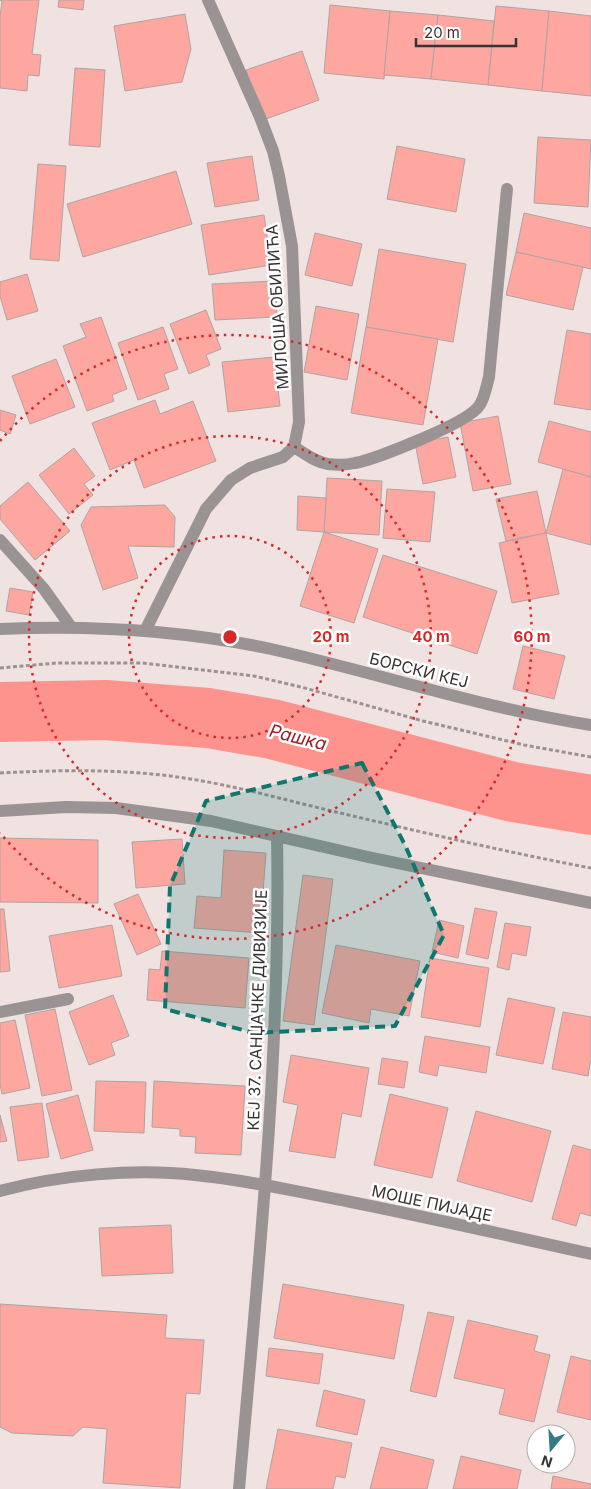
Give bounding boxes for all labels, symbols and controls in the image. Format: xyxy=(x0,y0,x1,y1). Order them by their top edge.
scale bar xyxy=(416,15,516,47)
text: 20 m xyxy=(424,23,460,42)
street label: МИЛОША ОБИЛИЋА xyxy=(261,224,293,390)
text: 20 m xyxy=(313,627,349,646)
text: 40 m xyxy=(412,627,450,646)
text: 60 m xyxy=(513,627,551,646)
centre of rings xyxy=(221,628,239,646)
street label: БОРСКИ КЕЈ xyxy=(367,648,471,692)
water label: Рашка xyxy=(267,720,329,754)
street label: КЕЈ 37. САНЏАЧКЕ ДИВИЗИЈЕ xyxy=(243,889,271,1131)
street label: МОШЕ ПИЈАДЕ xyxy=(370,1180,494,1226)
north arrow xyxy=(526,1424,576,1474)
text: N xyxy=(539,1452,555,1472)

